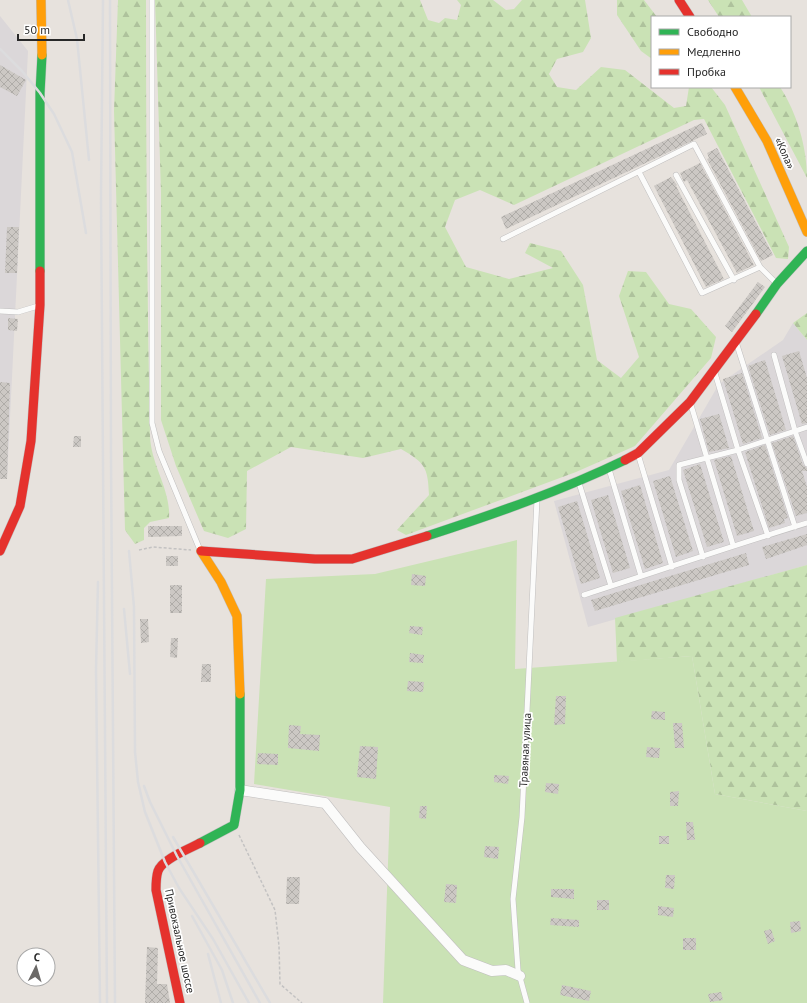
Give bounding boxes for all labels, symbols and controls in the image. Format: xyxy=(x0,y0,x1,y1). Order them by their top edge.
scale bar xyxy=(18,16,84,42)
legend xyxy=(651,16,791,88)
text: 50 m xyxy=(24,22,50,37)
text: Свободно xyxy=(687,24,738,39)
text: Медленно xyxy=(687,44,741,59)
text: Пробка xyxy=(687,64,726,79)
street label: «Кола» xyxy=(772,135,798,171)
street label: Травяная улица xyxy=(516,712,534,788)
street label: Привокзальное шоссе xyxy=(162,888,198,995)
north arrow xyxy=(16,947,56,987)
text: С xyxy=(33,950,41,964)

